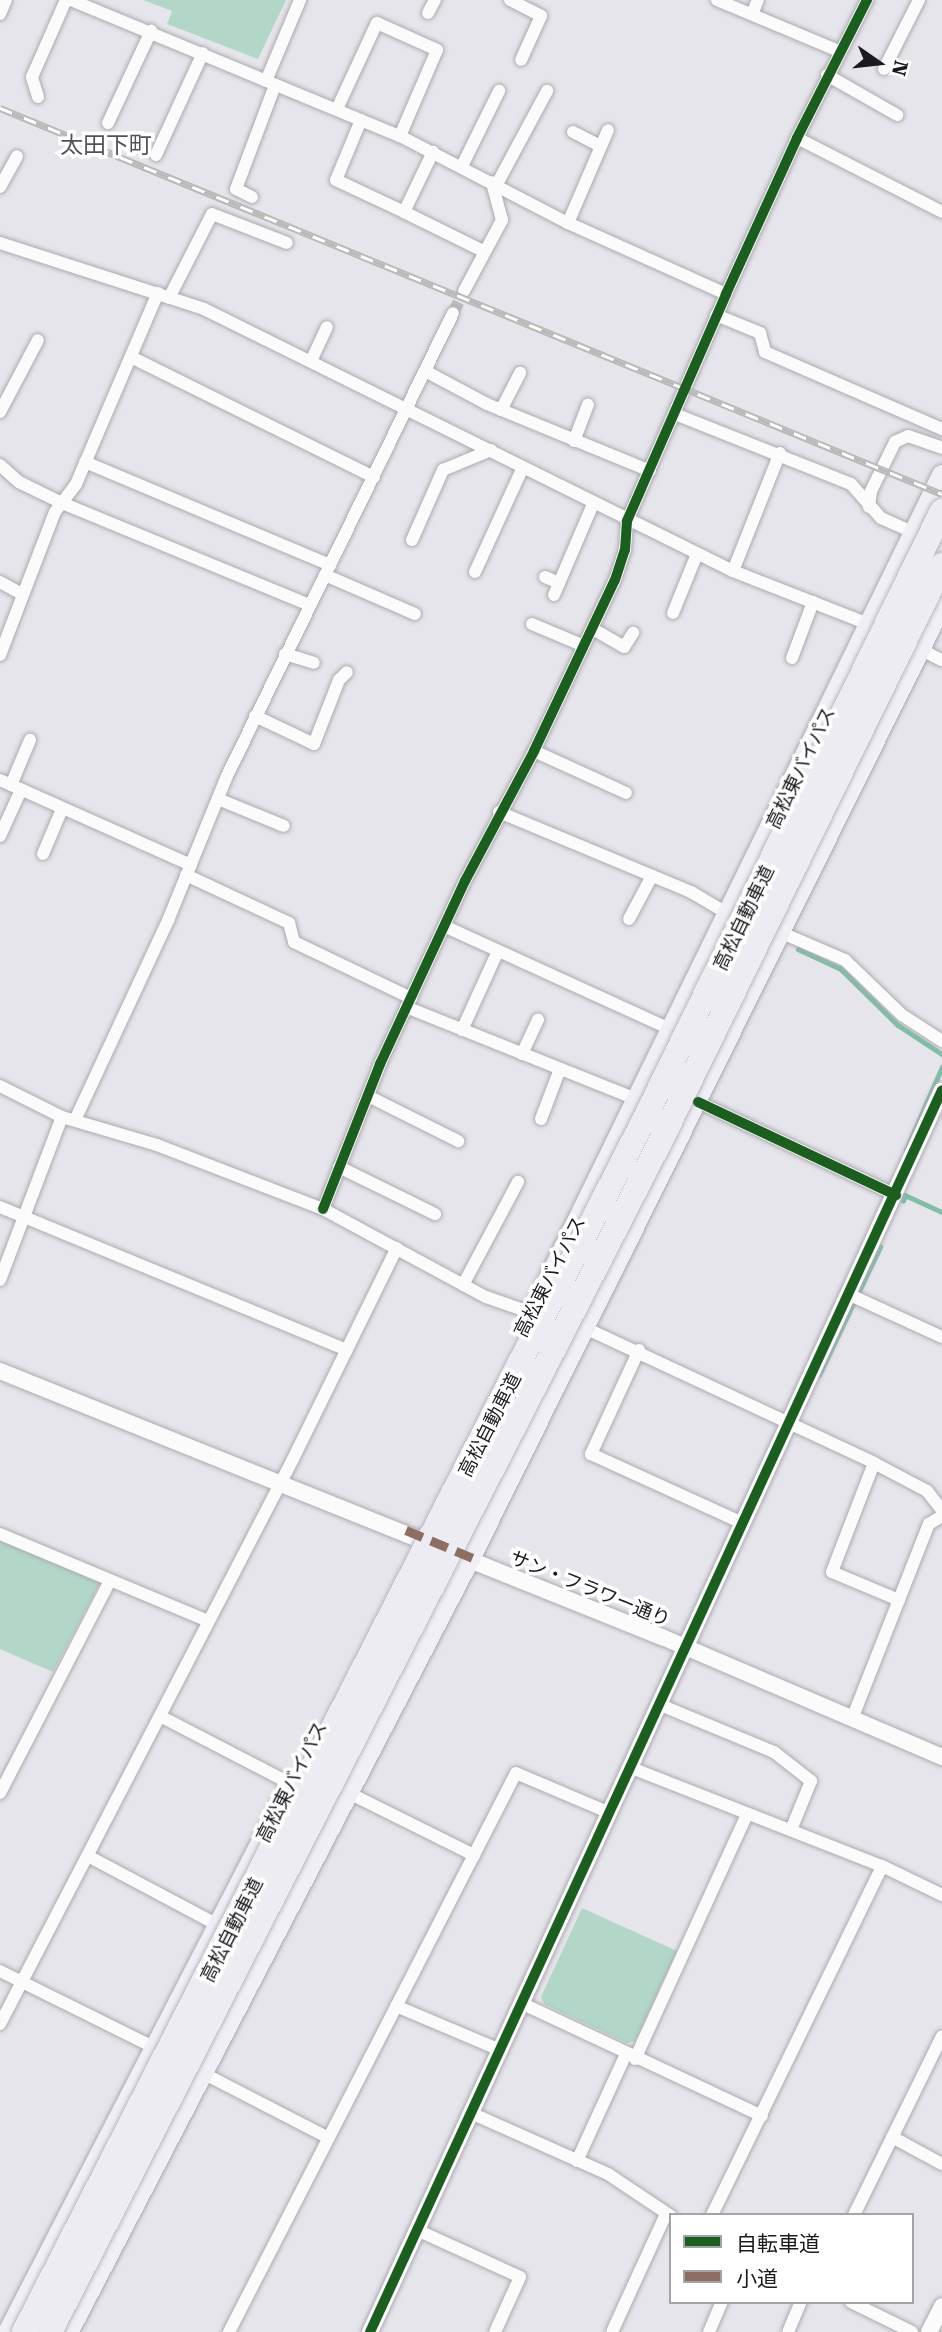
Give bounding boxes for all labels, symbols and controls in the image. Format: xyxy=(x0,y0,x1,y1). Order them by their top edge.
north arrow xyxy=(844,28,914,98)
text: N xyxy=(887,58,913,78)
district label: 太田下町 xyxy=(60,132,152,160)
street label: 高松東バイパス xyxy=(762,703,840,833)
street label: 高松自動車道 xyxy=(709,862,779,974)
street label: 高松東バイパス xyxy=(510,1213,590,1341)
street label: 高松自動車道 xyxy=(454,1369,526,1481)
street label: サン・フラワー通り xyxy=(506,1546,674,1632)
street label: 高松東バイパス xyxy=(252,1718,332,1846)
street label: 高松自動車道 xyxy=(196,1874,268,1986)
legend xyxy=(669,2213,914,2304)
text: 自転車道 xyxy=(736,2232,820,2256)
text: 小道 xyxy=(736,2267,778,2291)

